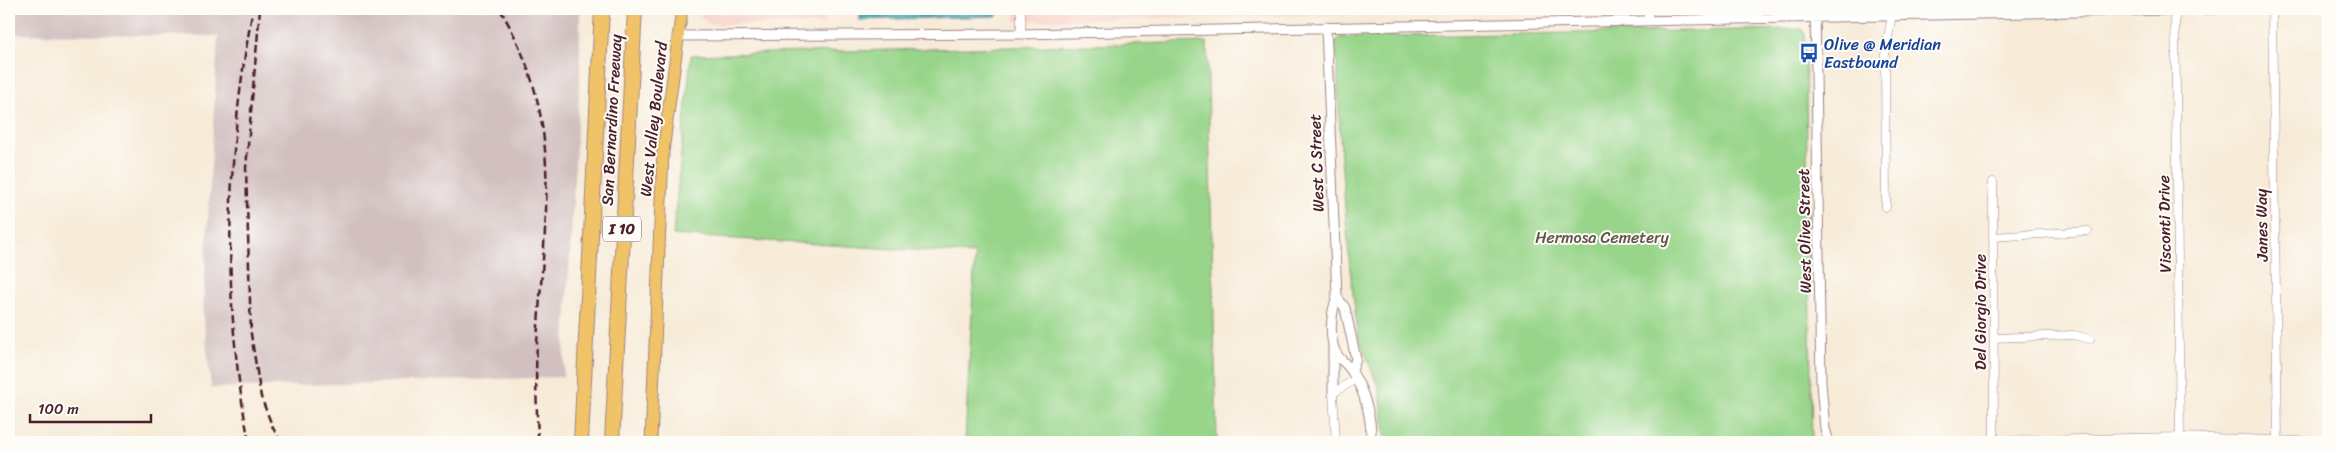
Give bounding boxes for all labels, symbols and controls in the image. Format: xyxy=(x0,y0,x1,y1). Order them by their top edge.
place label: Olive @ Meridian Eastbound xyxy=(1824,30,1941,77)
street label: San Bernardino Freeway xyxy=(593,33,631,206)
street label: West Valley Boulevard xyxy=(631,39,676,198)
bus stop icon: Olive @ Meridian Eastbound xyxy=(1798,42,1820,64)
street label: West C Street xyxy=(1300,113,1333,213)
street label: West Olive Street xyxy=(1789,168,1820,294)
street label: Visconti Drive xyxy=(2149,175,2180,273)
street label: Janes Way xyxy=(2246,188,2277,263)
road number: I 10 xyxy=(603,216,641,242)
park label: Hermosa Cemetery xyxy=(1535,223,1669,252)
street label: Del Giorgio Drive xyxy=(1966,254,1995,370)
scale bar xyxy=(30,391,151,423)
text: 100 m xyxy=(38,396,79,422)

